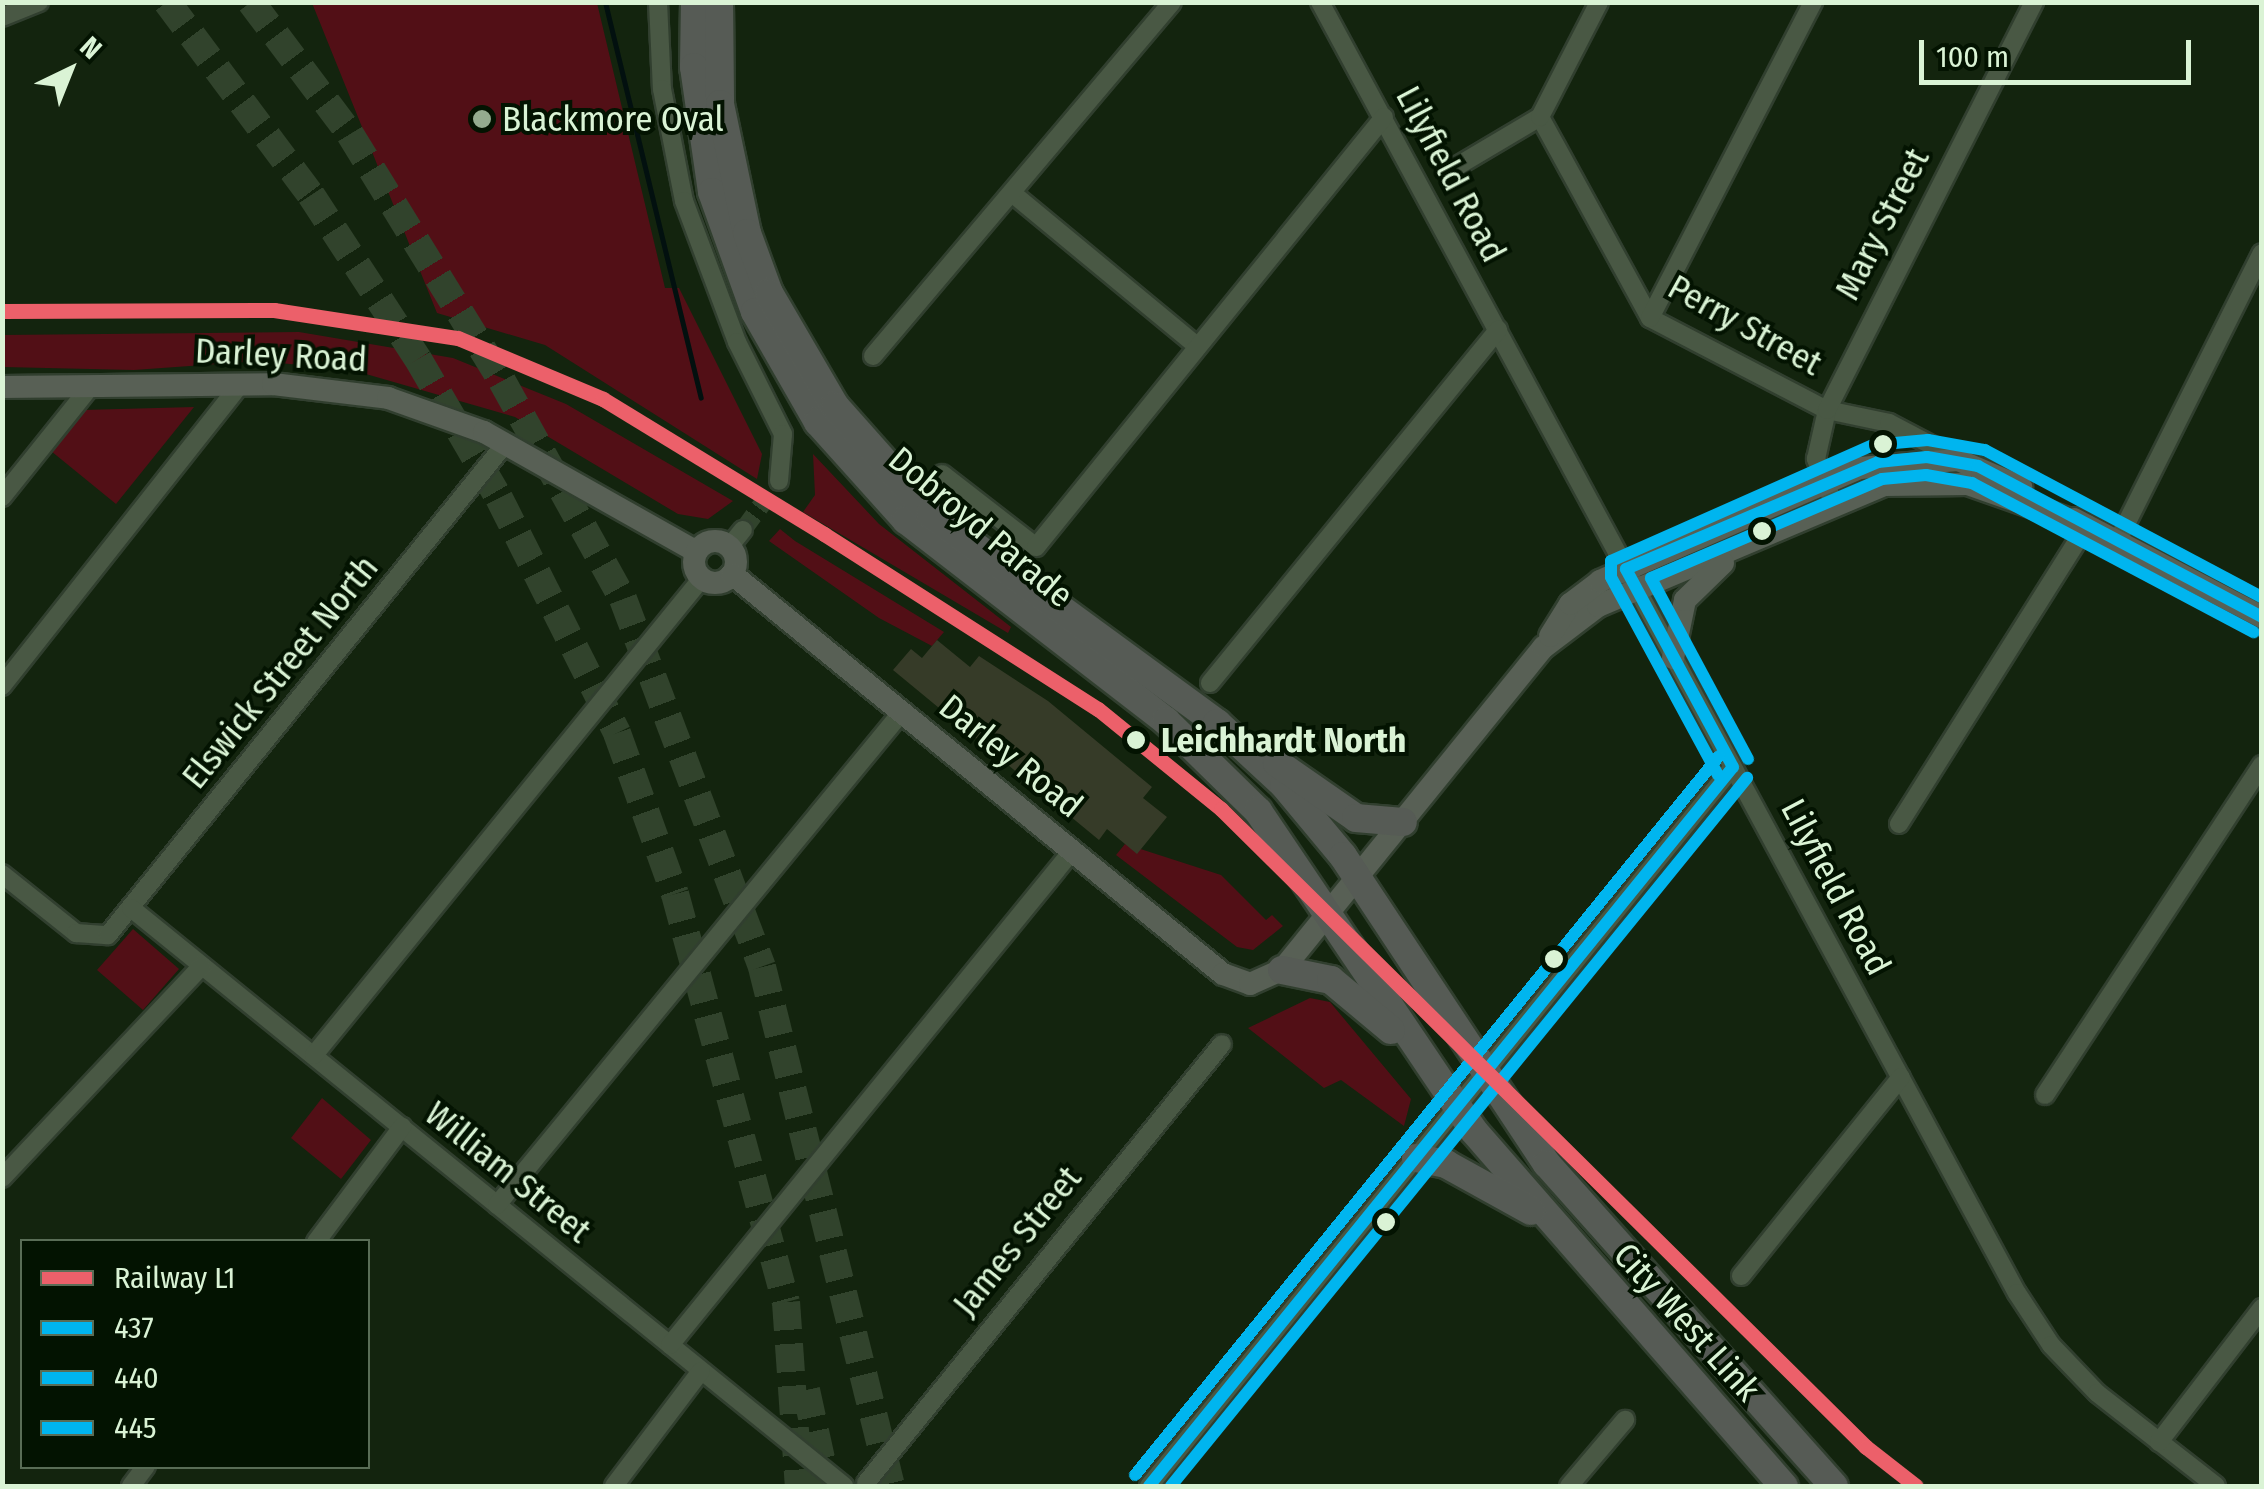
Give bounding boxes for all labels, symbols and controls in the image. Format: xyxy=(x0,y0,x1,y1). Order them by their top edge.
north arrow xyxy=(20,20,120,120)
scale bar xyxy=(1924,20,2196,82)
text: N xyxy=(73,30,108,65)
text: 100 m xyxy=(1936,39,2009,75)
street label: Lilyfield Road xyxy=(1387,79,1515,269)
place label: Blackmore Oval xyxy=(502,98,724,140)
marker: Blackmore Oval xyxy=(471,108,493,130)
street label: Mary Street xyxy=(1826,141,1938,307)
street label: Perry Street xyxy=(1661,266,1829,384)
street label: Darley Road xyxy=(194,330,368,380)
unlabelled marker xyxy=(1873,434,1893,454)
street label: Dobroyd Parade xyxy=(880,438,1082,616)
unlabelled marker xyxy=(1752,521,1772,541)
street label: Elswick Street North xyxy=(173,547,387,797)
street label: Darley Road xyxy=(931,686,1091,826)
place label: Leichhardt North xyxy=(1161,719,1406,761)
marker: Leichhardt North xyxy=(1120,724,1152,756)
street label: Lilyfield Road xyxy=(1772,792,1900,982)
unlabelled marker xyxy=(1544,949,1564,969)
street label: William Street xyxy=(417,1093,599,1251)
street label: James Street xyxy=(944,1158,1090,1324)
unlabelled marker xyxy=(1376,1212,1396,1232)
street label: City West Link xyxy=(1605,1234,1769,1410)
legend xyxy=(20,1239,370,1469)
text: Railway L1 xyxy=(114,1260,236,1296)
text: 437 xyxy=(114,1310,154,1346)
text: 440 xyxy=(114,1360,159,1396)
text: 445 xyxy=(114,1410,157,1446)

